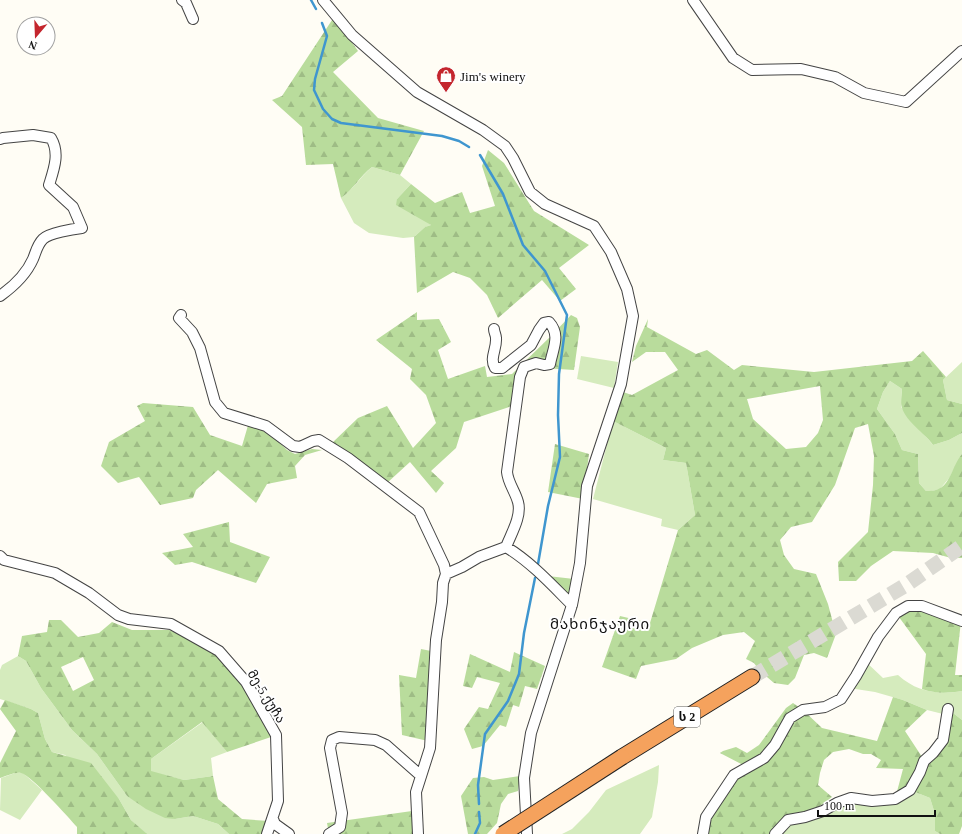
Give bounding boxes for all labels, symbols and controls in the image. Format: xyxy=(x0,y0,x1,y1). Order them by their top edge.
north arrow xyxy=(16,16,56,56)
text: N xyxy=(27,38,38,52)
shop icon: Jim's winery xyxy=(435,65,457,93)
place label: Jim's winery xyxy=(460,69,526,84)
district label: მახინჯაური xyxy=(550,616,650,633)
street label: მე-5 ქუჩა xyxy=(244,667,289,726)
road number: ს 2 xyxy=(674,707,700,727)
scale bar xyxy=(818,792,935,818)
text: 100 m xyxy=(824,799,855,813)

